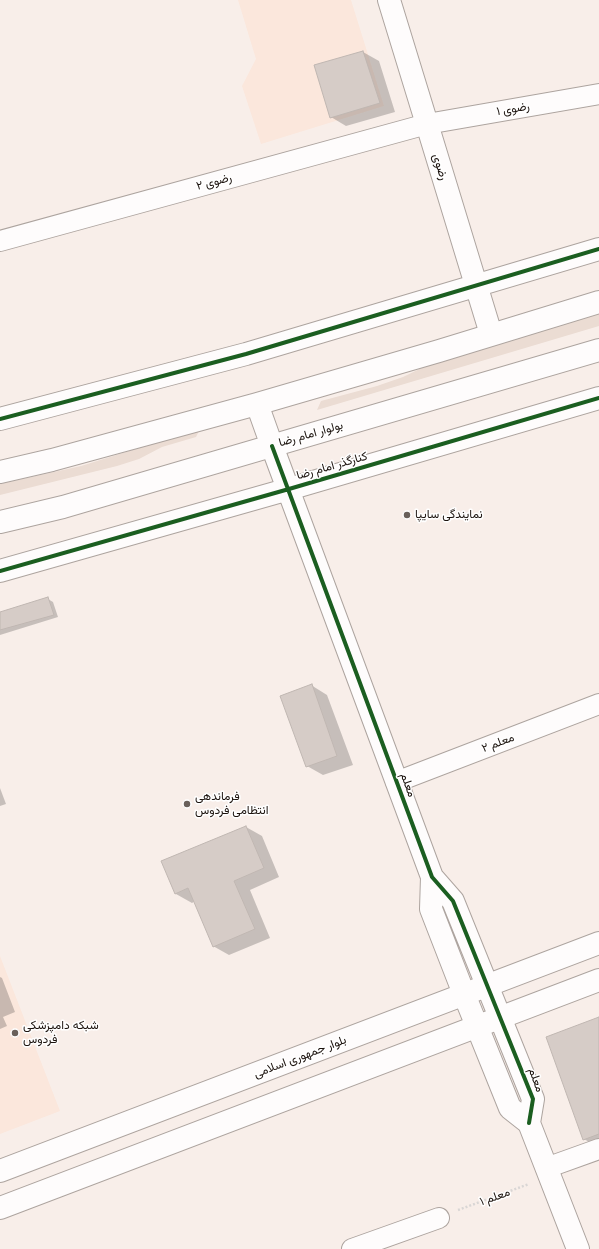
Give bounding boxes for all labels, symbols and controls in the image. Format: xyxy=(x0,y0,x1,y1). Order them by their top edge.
street label: رضوی ۱ xyxy=(495,99,531,119)
street label: رضوی xyxy=(429,152,451,182)
street label: رضوی ۲ xyxy=(195,170,233,194)
street label: بولوار امام رضا xyxy=(277,418,345,450)
street label: کنارگذر امام رضا xyxy=(295,449,369,483)
place label: نمایندگی سایپا xyxy=(415,508,483,522)
marker: نمایندگی سایپا xyxy=(402,510,412,520)
street label: معلم ۲ xyxy=(480,730,516,756)
street label: معلم xyxy=(397,771,419,799)
place label: فرماندهی انتظامی فردوس xyxy=(195,790,269,818)
marker: فرماندهی انتظامی فردوس xyxy=(182,799,192,809)
place label: شبکه دامپزشکی فردوس xyxy=(23,1019,99,1047)
marker: شبکه دامپزشکی فردوس xyxy=(10,1028,20,1038)
street label: بلوار جمهوری اسلامی xyxy=(252,1033,348,1081)
street label: معلم xyxy=(525,1066,547,1094)
street label: معلم ۱ xyxy=(478,1185,512,1209)

